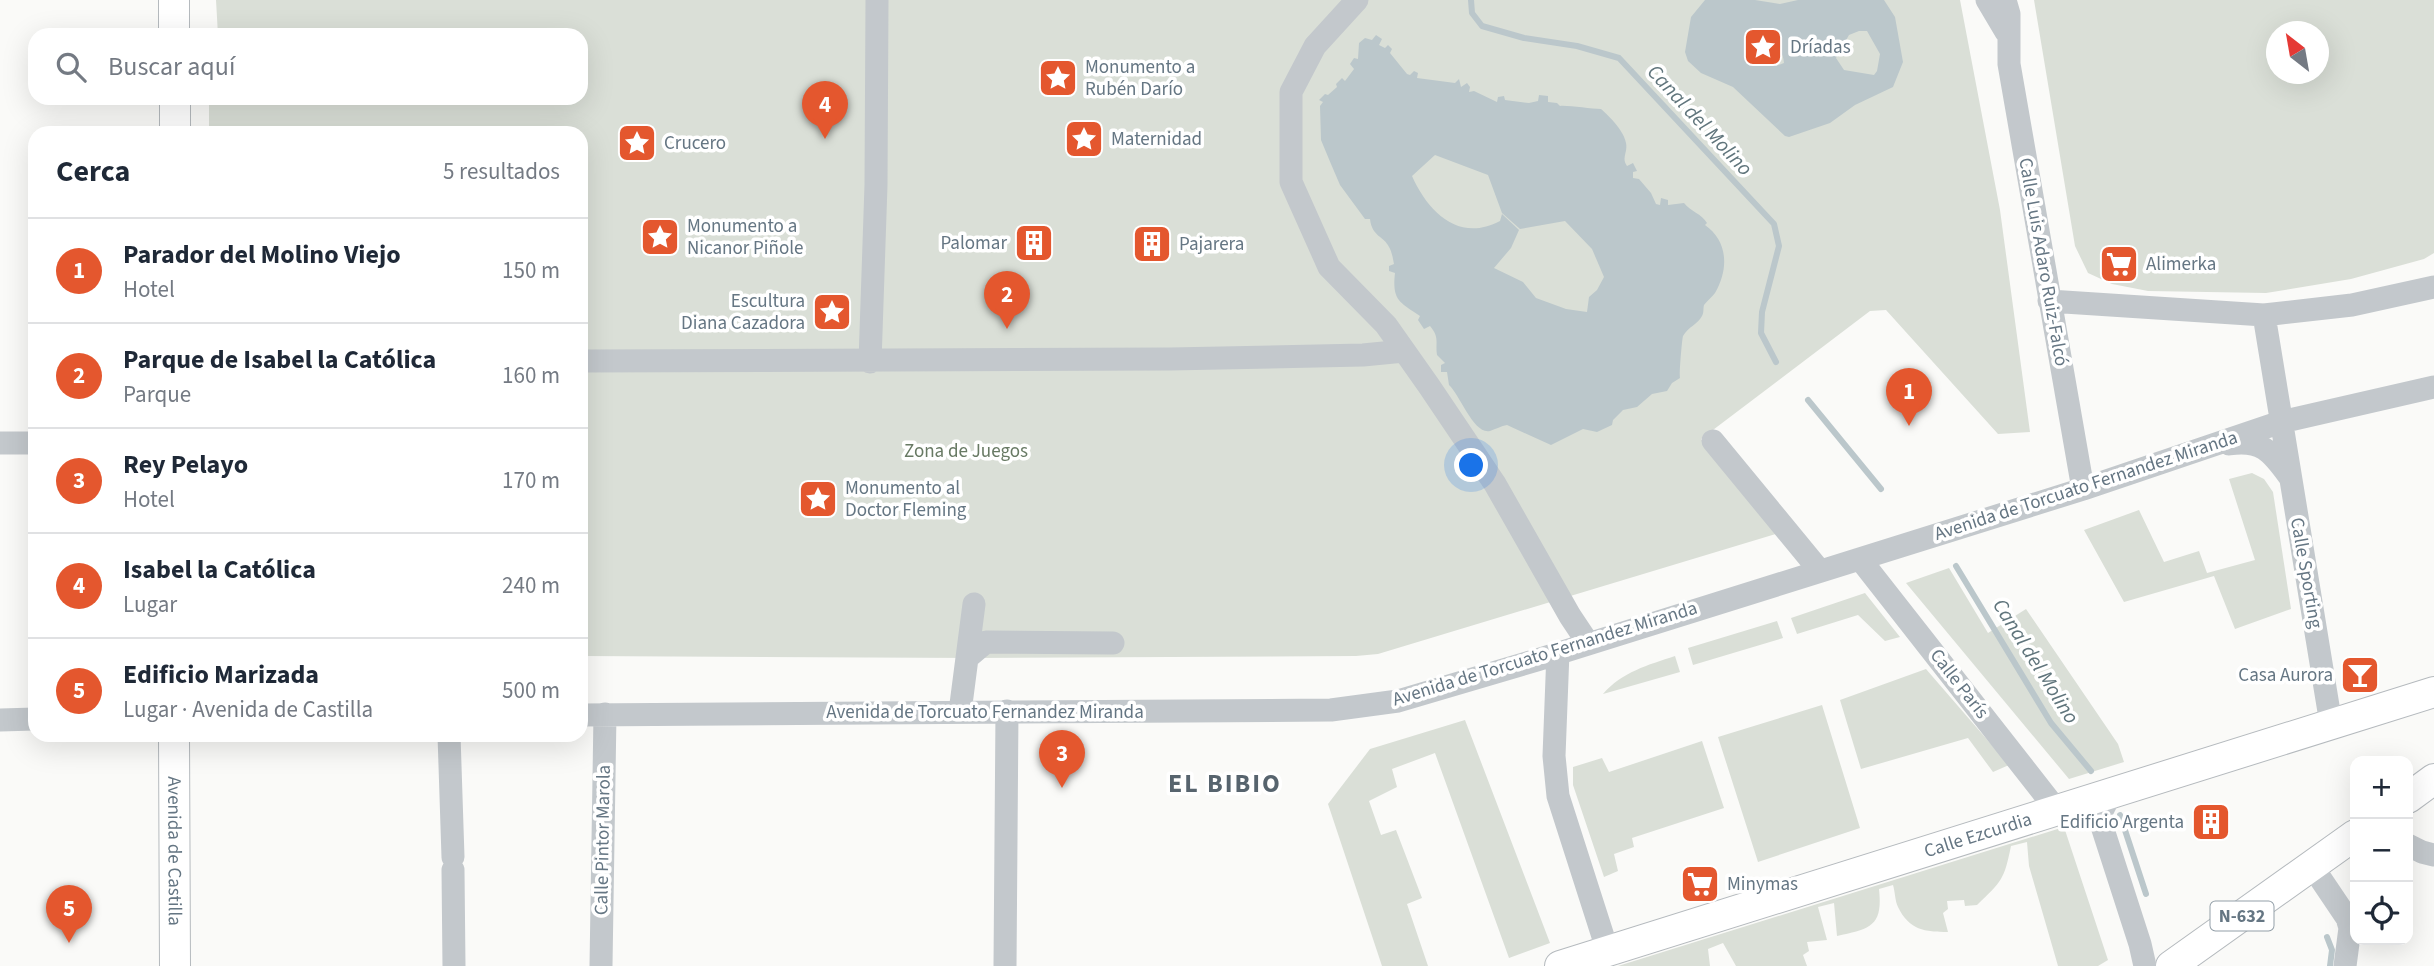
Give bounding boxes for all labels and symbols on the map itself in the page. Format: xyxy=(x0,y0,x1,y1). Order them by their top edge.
north arrow xyxy=(2266,21,2329,84)
place icon: Dríadas xyxy=(1742,26,1784,68)
place label: Dríadas xyxy=(1790,34,1851,61)
place label: Monumento a Rubén Darío xyxy=(1085,54,1195,103)
place icon: Monumento a Rubén Darío xyxy=(1037,57,1079,99)
water label: Canal del Molino xyxy=(1640,58,1760,182)
pin: 4 xyxy=(802,81,848,139)
place icon: Maternidad xyxy=(1063,118,1105,160)
place icon: Crucero xyxy=(616,122,658,164)
place label: Maternidad xyxy=(1111,126,1202,153)
place label: Crucero xyxy=(664,130,726,157)
street label: Calle Luis Adaro Ruiz-Falcó xyxy=(2011,156,2075,368)
place label: Monumento a Nicanor Piñole xyxy=(687,213,804,262)
place icon: Monumento a Nicanor Piñole xyxy=(639,216,681,258)
building icon: Palomar xyxy=(1013,222,1055,264)
building icon: Pajarera xyxy=(1131,223,1173,265)
place label: Palomar xyxy=(940,230,1007,257)
place label: Pajarera xyxy=(1179,231,1244,258)
supermarket icon: Alimerka xyxy=(2098,243,2140,285)
place label: Alimerka xyxy=(2146,251,2216,278)
pin: 2 xyxy=(984,271,1030,329)
place label: Escultura Diana Cazadora xyxy=(681,288,805,337)
place icon: Escultura Diana Cazadora xyxy=(811,291,853,333)
pin: 1 xyxy=(1886,368,1932,426)
street label: Avenida de Torcuato Fernandez Miranda xyxy=(1931,424,2241,548)
park label: Zona de Juegos xyxy=(904,438,1028,465)
your location xyxy=(1454,448,1488,482)
place label: Monumento al Doctor Fleming xyxy=(845,475,967,524)
place icon: Monumento al Doctor Fleming xyxy=(797,478,839,520)
street label: Calle Sporting xyxy=(2283,516,2329,631)
water label: Canal del Molino xyxy=(1985,592,2087,730)
street label: Avenida de Torcuato Fernandez Miranda xyxy=(1389,595,1701,713)
street label: Calle París xyxy=(1923,643,1995,725)
bar icon: Casa Aurora xyxy=(2339,654,2381,696)
place label: Casa Aurora xyxy=(2238,662,2333,689)
street label: Avenida de Torcuato Fernandez Miranda xyxy=(826,699,1144,726)
pin: 3 xyxy=(1039,730,1085,788)
street label: Calle Pintor Marola xyxy=(588,765,618,915)
district label: EL BIBIO xyxy=(1168,765,1282,802)
street label: Avenida de Castilla xyxy=(161,776,188,926)
building icon: Edificio Argenta xyxy=(2190,801,2232,843)
street label: Calle Ezcurdia xyxy=(1921,805,2035,865)
place label: Edificio Argenta xyxy=(2060,809,2184,836)
supermarket icon: Minymas xyxy=(1679,863,1721,905)
place label: Minymas xyxy=(1727,871,1798,898)
pin: 5 xyxy=(46,885,92,943)
road number: N-632 xyxy=(2210,902,2274,931)

